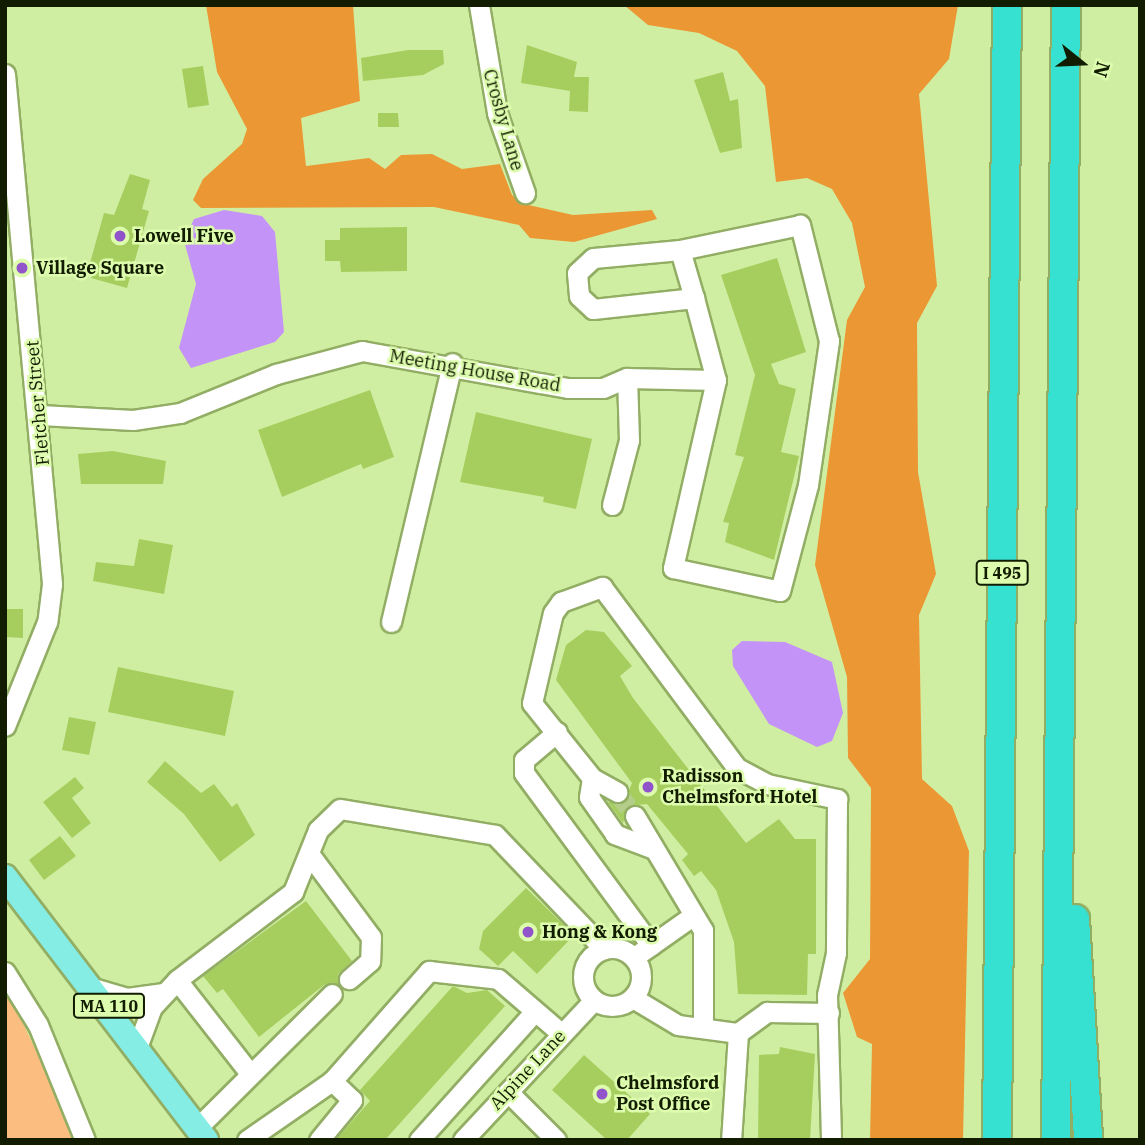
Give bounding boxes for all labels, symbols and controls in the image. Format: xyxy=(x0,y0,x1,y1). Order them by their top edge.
north arrow xyxy=(1047,28,1117,98)
text: N xyxy=(1088,59,1116,80)
street label: Crosby Lane xyxy=(478,67,528,173)
place label: Lowell Five xyxy=(134,225,234,247)
marker: Lowell Five xyxy=(112,228,128,244)
place label: Village Square xyxy=(36,257,164,279)
marker: Village Square xyxy=(14,260,30,276)
street label: Fletcher Street xyxy=(22,340,54,466)
street label: Meeting House Road xyxy=(388,345,562,397)
road number: I 495 xyxy=(974,560,1030,586)
place label: Radisson Chelmsford Hotel xyxy=(662,766,817,808)
marker: Radisson Chelmsford Hotel xyxy=(640,779,656,795)
place label: Hong & Kong xyxy=(542,921,657,943)
marker: Hong & Kong xyxy=(520,924,536,940)
road number: MA 110 xyxy=(72,994,146,1018)
street label: Alpine Lane xyxy=(486,1026,570,1114)
place label: Chelmsford Post Office xyxy=(616,1073,719,1116)
marker: Chelmsford Post Office xyxy=(594,1086,610,1102)

